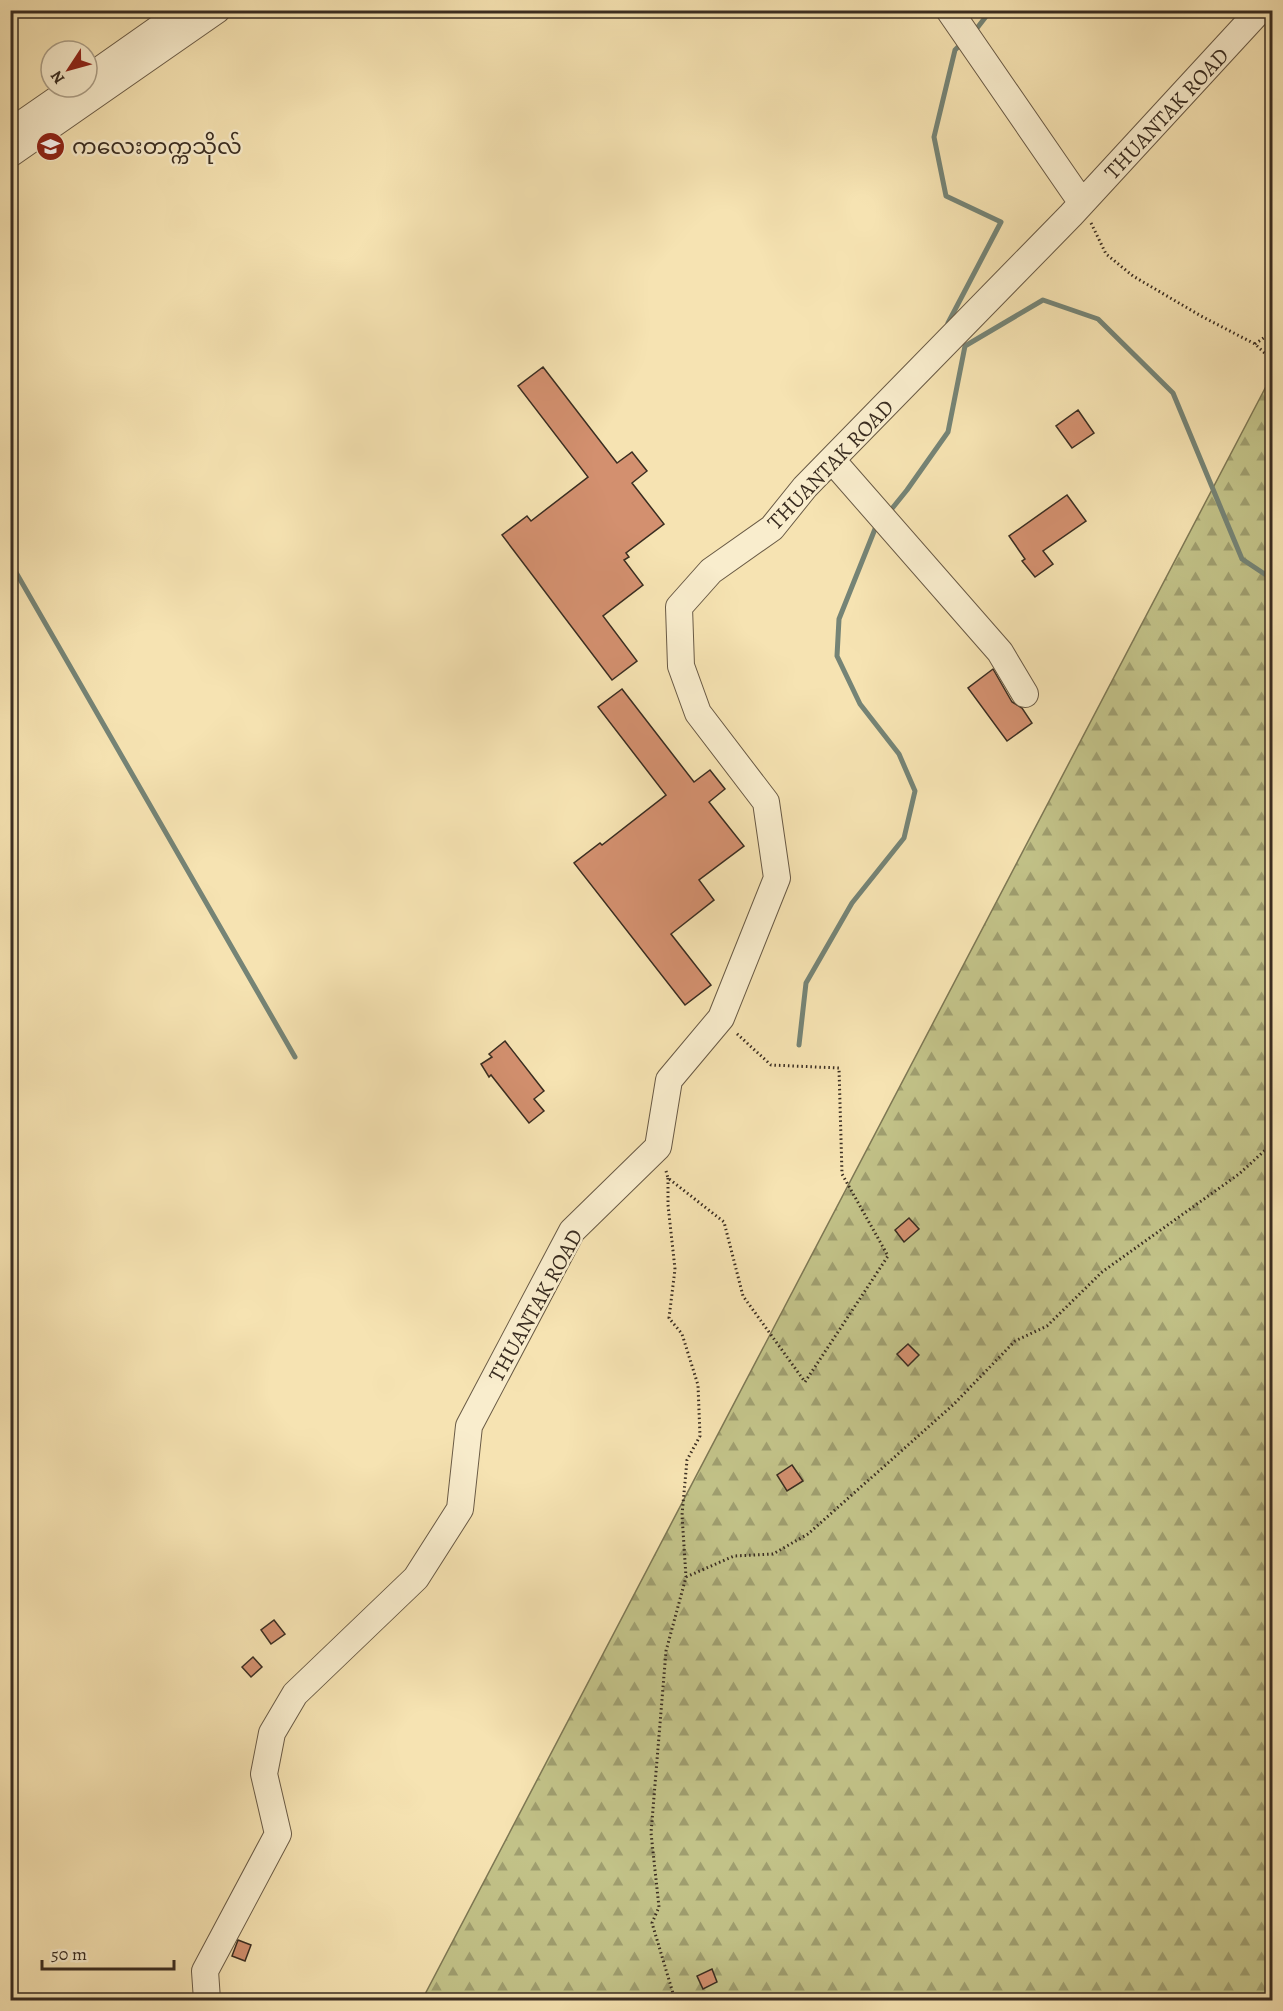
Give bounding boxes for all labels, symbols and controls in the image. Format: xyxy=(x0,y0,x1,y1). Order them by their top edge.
north arrow xyxy=(39,39,99,99)
street label: THUANTAK ROAD xyxy=(1098,41,1236,186)
text: N xyxy=(45,66,70,88)
school or university icon: ကလေးတက္ကသိုလ် xyxy=(35,130,67,162)
place label: ကလေးတက္ကသိုလ် xyxy=(72,131,242,164)
street label: THUANTAK ROAD xyxy=(761,393,901,536)
street label: THUANTAK ROAD xyxy=(481,1224,590,1387)
scale bar xyxy=(42,1933,174,1971)
text: 50 m xyxy=(51,1942,87,1966)

